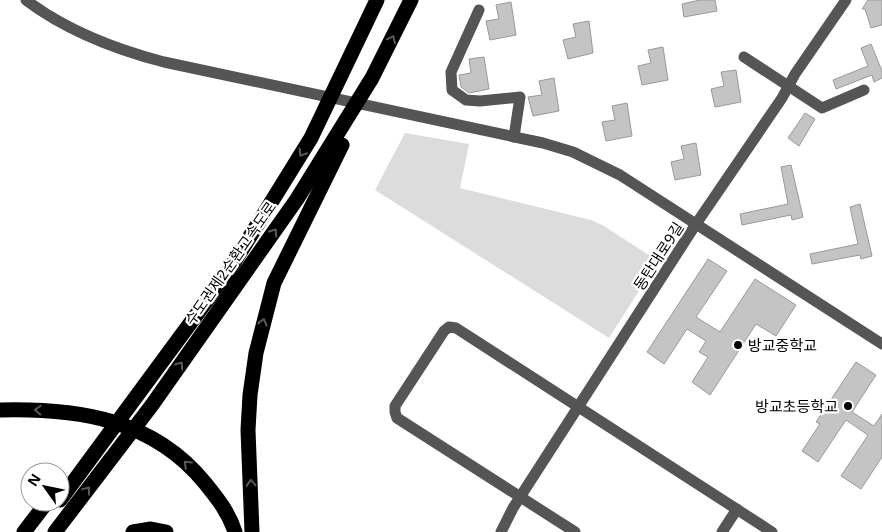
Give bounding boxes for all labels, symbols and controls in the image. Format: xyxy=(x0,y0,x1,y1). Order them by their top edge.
one-way arrow xyxy=(386,35,396,44)
one-way arrow xyxy=(298,148,308,157)
street label: 수도권제2순환고속도로 xyxy=(180,197,280,329)
street label: 동탄대로9길 xyxy=(628,218,688,294)
one-way arrow xyxy=(268,228,277,238)
one-way arrow xyxy=(257,318,268,327)
place label: 방교중학교 xyxy=(748,335,817,355)
marker: 방교중학교 xyxy=(732,339,744,351)
one-way arrow xyxy=(174,361,183,371)
place label: 방교초등학교 xyxy=(755,396,838,416)
marker: 방교초등학교 xyxy=(842,400,854,412)
one-way arrow xyxy=(34,404,42,415)
one-way arrow xyxy=(184,461,193,470)
north arrow xyxy=(20,462,70,512)
text: N xyxy=(23,470,45,490)
one-way arrow xyxy=(245,479,256,487)
one-way arrow xyxy=(82,487,90,496)

